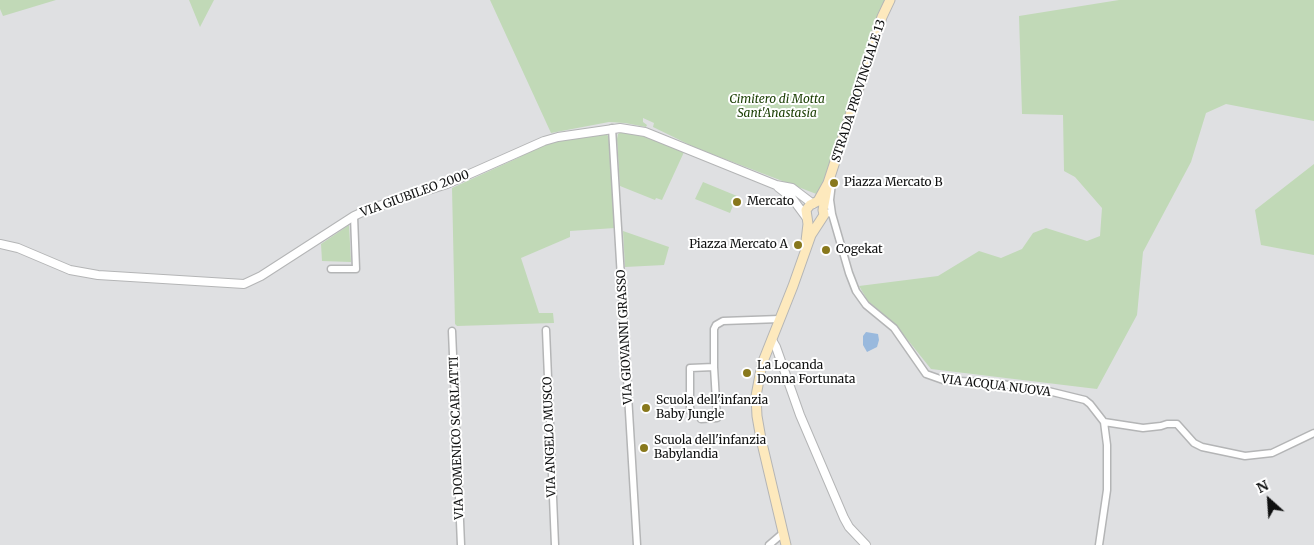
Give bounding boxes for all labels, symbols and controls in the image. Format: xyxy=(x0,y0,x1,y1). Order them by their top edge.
street label: STRADA PROVINCIALE 13 xyxy=(829,18,889,164)
park label: Cimitero di Motta Sant'Anastasia xyxy=(729,93,825,121)
street label: VIA GIUBILEO 2000 xyxy=(359,168,471,220)
place label: Piazza Mercato B xyxy=(844,176,942,190)
marker: Piazza Mercato B xyxy=(828,177,840,189)
place label: Mercato xyxy=(747,195,794,209)
marker: Mercato xyxy=(731,196,743,208)
place label: Piazza Mercato A xyxy=(689,238,788,252)
marker: Piazza Mercato A xyxy=(792,239,804,251)
place label: Cogekat xyxy=(836,243,883,257)
marker: Cogekat xyxy=(820,244,832,256)
street label: VIA GIOVANNI GRASSO xyxy=(614,269,636,405)
street label: VIA DOMENICO SCARLATTI xyxy=(447,356,467,520)
place label: La Locanda Donna Fortunata xyxy=(757,359,855,387)
marker: La Locanda Donna Fortunata xyxy=(741,367,753,379)
street label: VIA ACQUA NUOVA xyxy=(940,372,1052,400)
street label: VIA ANGELO MUSCO xyxy=(541,376,559,498)
place label: Scuola dell'infanzia Baby Jungle xyxy=(656,394,768,422)
marker: Scuola dell'infanzia Baby Jungle xyxy=(640,402,652,414)
place label: Scuola dell'infanzia Babylandia xyxy=(654,434,766,462)
marker: Scuola dell'infanzia Babylandia xyxy=(638,442,650,454)
north arrow xyxy=(1244,475,1294,525)
text: N xyxy=(1254,476,1271,497)

